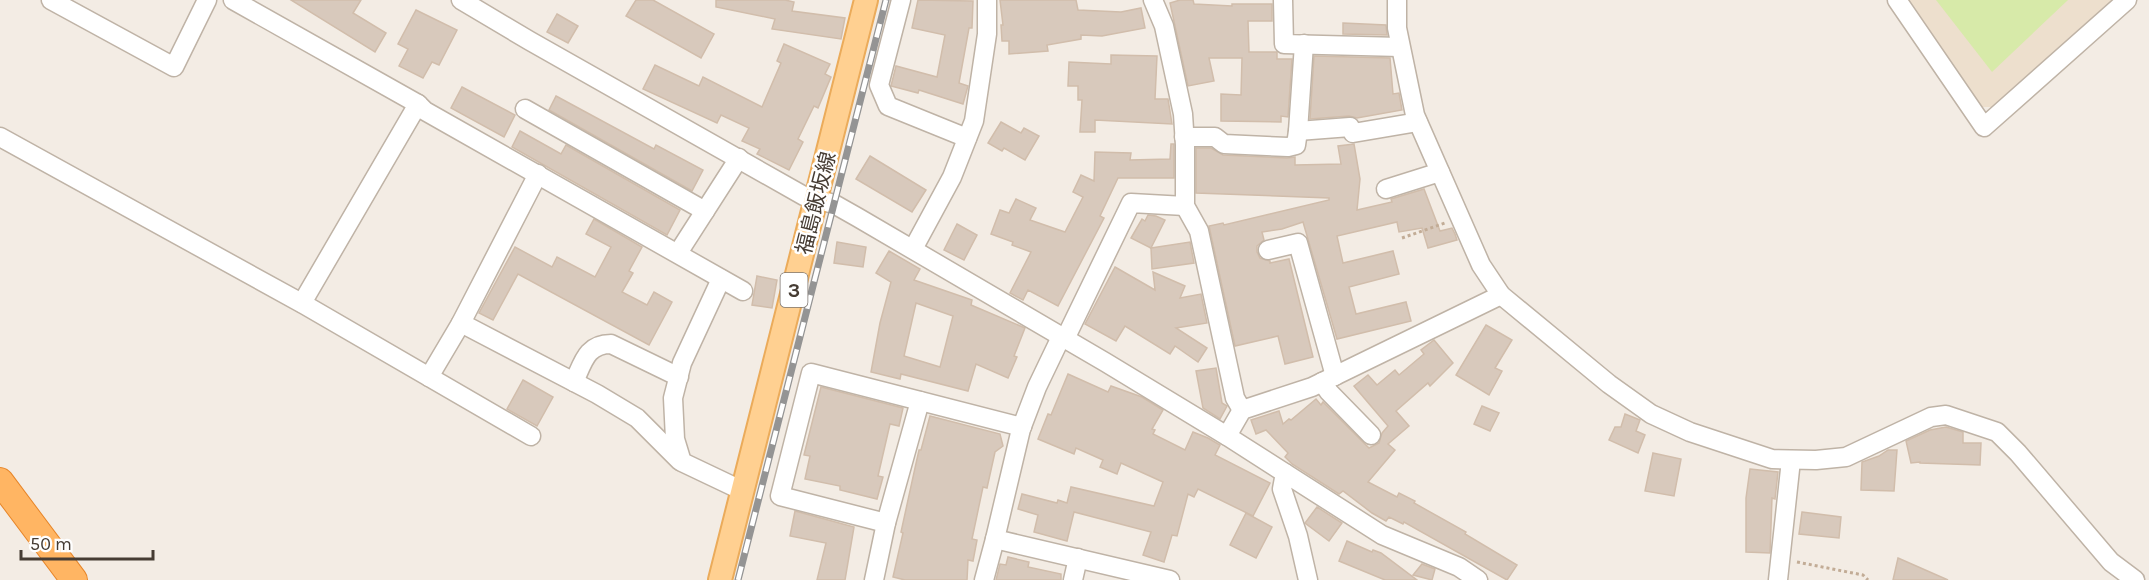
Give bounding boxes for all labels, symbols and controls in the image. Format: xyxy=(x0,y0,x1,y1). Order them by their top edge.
street label: 福島飯坂線 xyxy=(792,149,840,257)
road number: 3 xyxy=(780,273,808,307)
scale bar xyxy=(21,523,153,561)
text: 50 m xyxy=(30,533,72,555)

